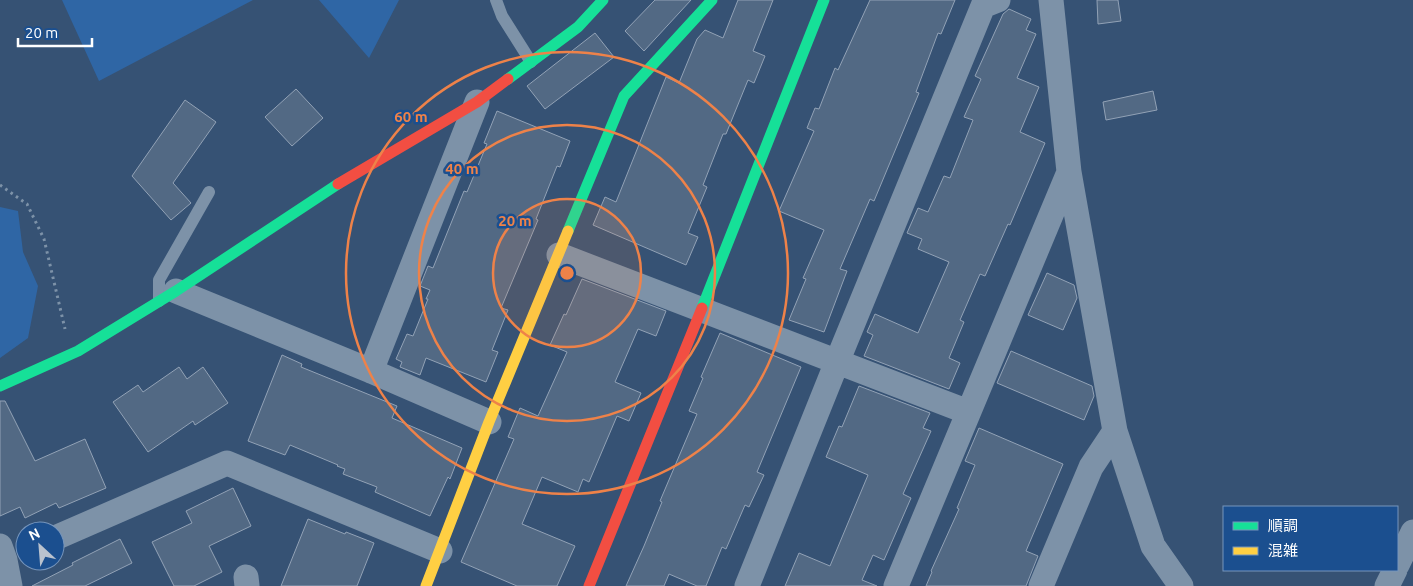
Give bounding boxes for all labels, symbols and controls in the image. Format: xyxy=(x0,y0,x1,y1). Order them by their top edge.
scale bar xyxy=(18,15,91,47)
text: 20 m xyxy=(25,24,58,41)
text: 60 m xyxy=(394,108,428,125)
text: 40 m xyxy=(445,160,479,177)
text: 20 m xyxy=(498,212,532,229)
centre of rings xyxy=(558,264,576,282)
legend xyxy=(1223,506,1398,571)
text: 順調 xyxy=(1268,517,1298,534)
north arrow xyxy=(15,521,65,571)
text: N xyxy=(26,525,43,544)
text: 混雑 xyxy=(1268,542,1298,559)

